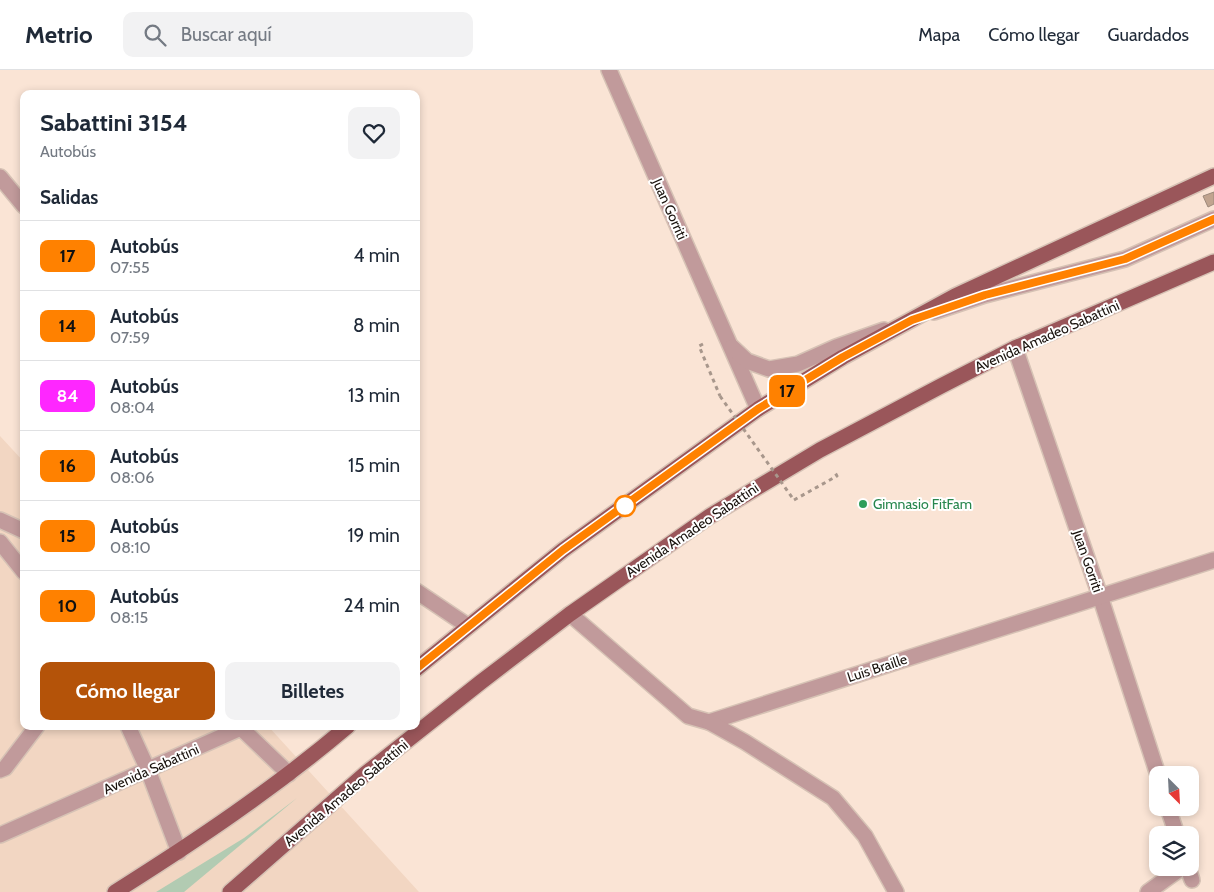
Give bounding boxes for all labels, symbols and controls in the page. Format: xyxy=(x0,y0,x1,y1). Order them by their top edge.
search box xyxy=(123,12,473,57)
text: Metrio xyxy=(25,20,93,49)
icon: search xyxy=(141,21,169,49)
text: Buscar aquí xyxy=(181,23,271,46)
text: Mapa xyxy=(918,24,960,46)
text: Cómo llegar xyxy=(988,24,1080,46)
text: Guardados xyxy=(1108,24,1189,46)
button: heart xyxy=(348,107,400,159)
text: Sabattini 3154 xyxy=(40,108,188,137)
text: Autobús xyxy=(40,142,96,161)
street label: Juan Gorriti xyxy=(648,175,691,242)
text: Salidas xyxy=(40,186,98,209)
text: Autobús xyxy=(110,235,179,258)
text: 4 min xyxy=(353,244,400,267)
text: 17 xyxy=(60,245,75,267)
text: 07:55 xyxy=(110,258,150,277)
street label: Avenida Amadeo Sabattini xyxy=(972,296,1122,376)
text: Autobús xyxy=(110,305,179,328)
text: 8 min xyxy=(353,314,400,337)
text: 14 xyxy=(59,315,76,337)
text: 07:59 xyxy=(110,328,150,347)
text: Autobús xyxy=(110,375,179,398)
line badge: 17 xyxy=(764,375,810,407)
text: 17 xyxy=(779,380,795,402)
text: 13 min xyxy=(348,384,400,407)
text: 84 xyxy=(56,385,79,407)
text: 08:04 xyxy=(110,398,155,417)
text: Autobús xyxy=(110,445,179,468)
text: 15 min xyxy=(348,454,400,477)
text: 16 xyxy=(59,455,76,477)
text: 08:06 xyxy=(110,468,154,487)
street label: Avenida Amadeo Sabattini xyxy=(622,479,762,581)
unlabelled marker xyxy=(614,495,636,517)
place label: Gimnasio FitFam xyxy=(873,495,972,513)
marker: Gimnasio FitFam xyxy=(857,498,869,510)
text: Autobús xyxy=(110,515,179,538)
text: 19 min xyxy=(347,524,400,547)
text: 15 xyxy=(59,525,76,547)
street label: Juan Gorriti xyxy=(1069,526,1107,595)
text: 08:10 xyxy=(110,538,151,557)
text: Autobús xyxy=(110,585,179,608)
text: 24 min xyxy=(343,594,400,617)
text: 10 xyxy=(58,595,77,617)
text: 08:15 xyxy=(110,608,148,627)
street label: Luis Braille xyxy=(845,650,909,686)
button: Cómo llegar xyxy=(40,662,215,720)
button: Billetes xyxy=(225,662,400,720)
street label: Avenida Amadeo Sabattini xyxy=(280,736,412,850)
street label: Avenida Sabattini xyxy=(100,740,202,798)
north arrow xyxy=(1149,766,1199,816)
map controls xyxy=(1149,766,1199,876)
button: layers xyxy=(1149,826,1199,876)

